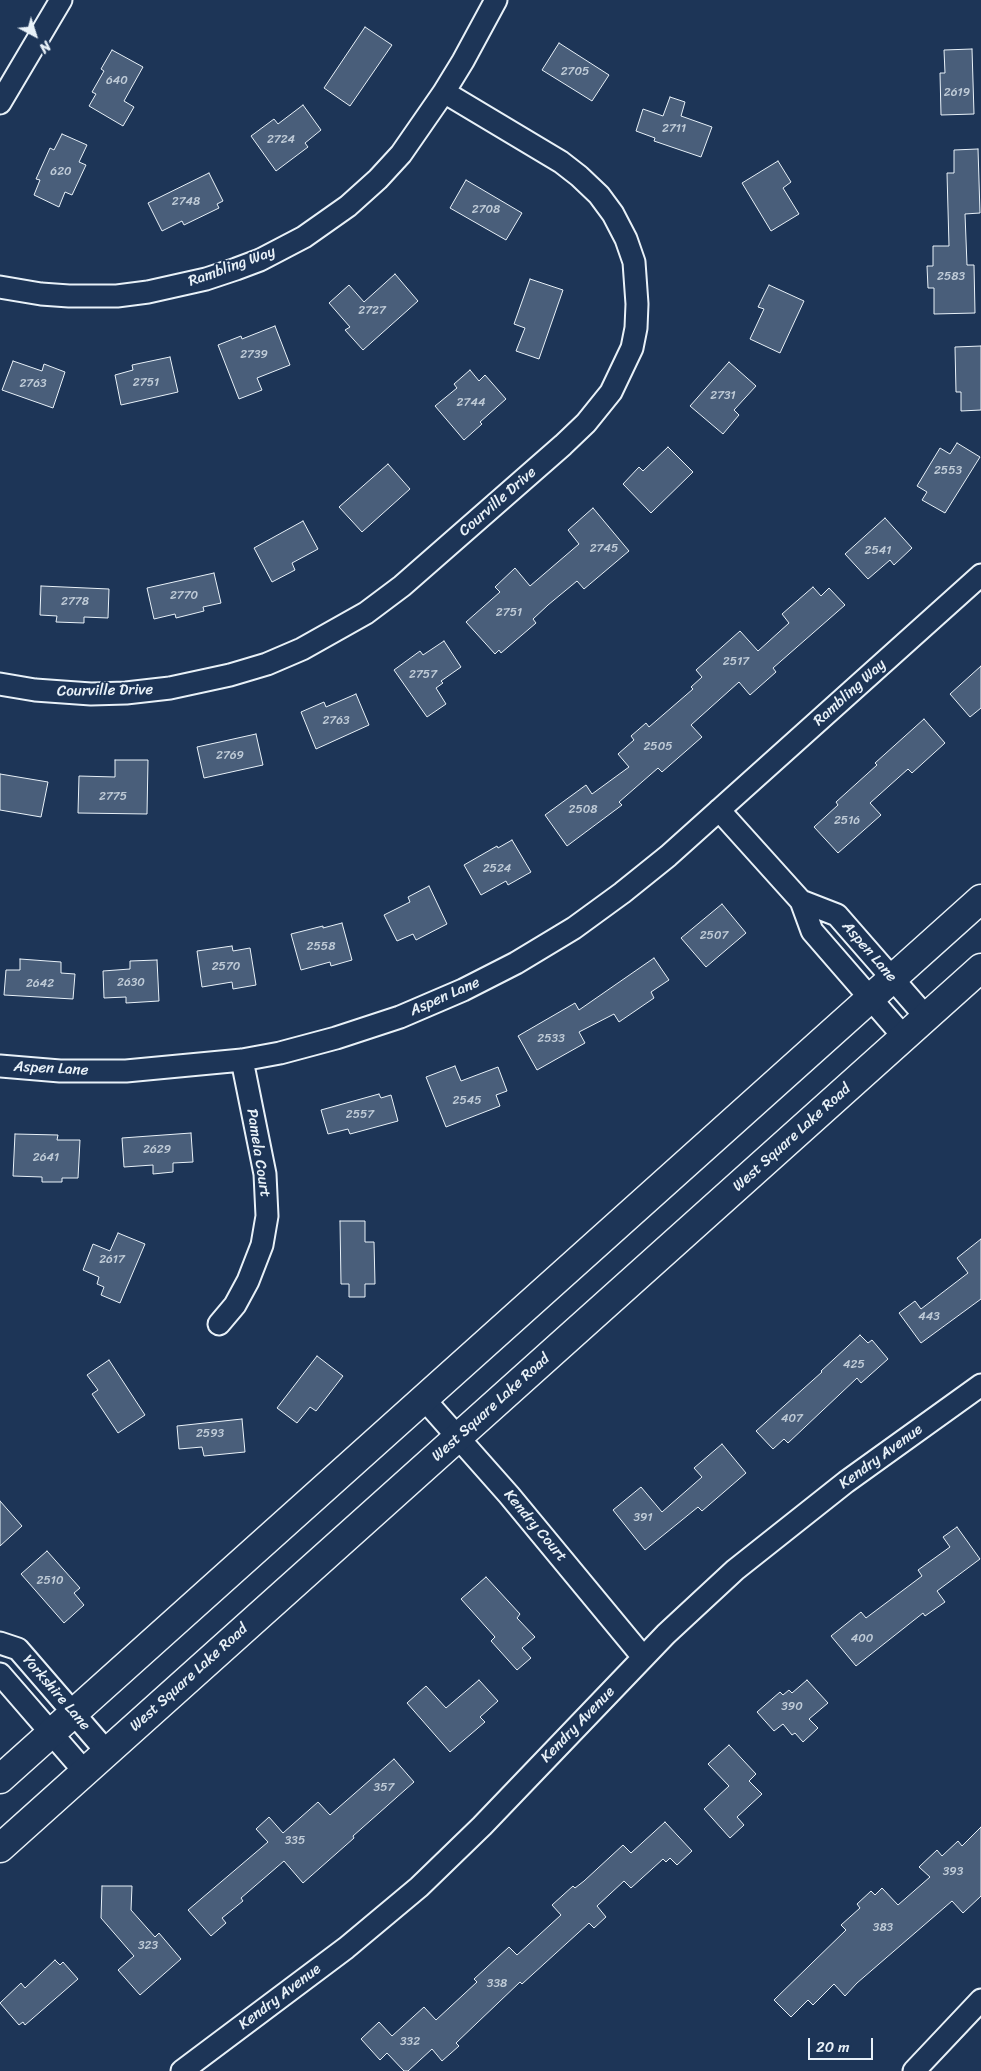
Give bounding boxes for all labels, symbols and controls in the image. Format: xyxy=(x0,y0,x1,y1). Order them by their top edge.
north arrow xyxy=(10,10,60,60)
text: N xyxy=(33,34,57,60)
house number: 2705 xyxy=(561,65,589,79)
house number: 640 xyxy=(106,74,128,88)
house number: 2619 xyxy=(944,86,970,100)
house number: 2711 xyxy=(662,122,686,136)
house number: 2724 xyxy=(267,133,295,147)
house number: 620 xyxy=(50,165,72,179)
house number: 2748 xyxy=(172,195,200,209)
house number: 2708 xyxy=(472,203,500,217)
street label: Rambling Way xyxy=(186,243,278,291)
house number: 2583 xyxy=(937,270,965,284)
house number: 2727 xyxy=(358,304,386,318)
house number: 2739 xyxy=(240,348,268,362)
house number: 2751 xyxy=(133,376,159,390)
house number: 2763 xyxy=(19,377,47,391)
house number: 2731 xyxy=(710,389,736,403)
house number: 2744 xyxy=(457,396,485,410)
street label: Courville Drive xyxy=(456,464,540,540)
house number: 2553 xyxy=(934,464,962,478)
house number: 2745 xyxy=(590,542,618,556)
house number: 2541 xyxy=(865,544,891,558)
house number: 2770 xyxy=(170,589,198,603)
house number: 2778 xyxy=(61,595,89,609)
house number: 2751 xyxy=(496,606,522,620)
house number: 2517 xyxy=(723,655,749,669)
street label: Rambling Way xyxy=(810,656,890,730)
house number: 2757 xyxy=(409,668,437,682)
street label: Courville Drive xyxy=(57,681,153,701)
house number: 2763 xyxy=(322,714,350,728)
house number: 2505 xyxy=(643,740,673,754)
house number: 2769 xyxy=(216,749,244,763)
house number: 2775 xyxy=(99,790,127,804)
house number: 2508 xyxy=(568,803,598,817)
house number: 2516 xyxy=(834,814,860,828)
house number: 2524 xyxy=(483,862,511,876)
street label: Aspen Lane xyxy=(838,918,900,986)
house number: 2507 xyxy=(700,929,728,943)
house number: 2558 xyxy=(307,940,335,954)
house number: 2570 xyxy=(212,960,240,974)
street label: Aspen Lane xyxy=(407,974,483,1020)
house number: 2630 xyxy=(117,976,145,990)
house number: 2642 xyxy=(26,977,54,991)
house number: 2533 xyxy=(537,1032,565,1046)
street label: Aspen Lane xyxy=(13,1058,89,1080)
street label: West Square Lake Road xyxy=(729,1080,855,1196)
house number: 2545 xyxy=(452,1094,482,1108)
street label: Pamela Court xyxy=(242,1107,274,1199)
house number: 2557 xyxy=(346,1108,374,1122)
house number: 2629 xyxy=(143,1143,171,1157)
house number: 2641 xyxy=(33,1151,59,1165)
house number: 2617 xyxy=(99,1253,125,1267)
house number: 443 xyxy=(918,1310,940,1324)
street label: West Square Lake Road xyxy=(428,1350,554,1466)
house number: 425 xyxy=(843,1358,865,1372)
house number: 407 xyxy=(781,1412,803,1426)
street label: Kendry Avenue xyxy=(836,1421,926,1493)
house number: 2593 xyxy=(196,1427,224,1441)
street label: Kendry Court xyxy=(500,1486,570,1566)
house number: 391 xyxy=(633,1511,653,1525)
house number: 2510 xyxy=(37,1574,63,1588)
street label: West Square Lake Road xyxy=(126,1620,252,1736)
house number: 400 xyxy=(851,1632,873,1646)
street label: Yorkshire Lane xyxy=(18,1652,94,1734)
street label: Kendry Avenue xyxy=(537,1683,619,1767)
house number: 390 xyxy=(781,1700,803,1714)
house number: 357 xyxy=(374,1781,394,1795)
house number: 335 xyxy=(285,1834,305,1848)
house number: 393 xyxy=(943,1865,963,1879)
house number: 383 xyxy=(873,1921,893,1935)
house number: 323 xyxy=(138,1939,158,1953)
street label: Kendry Avenue xyxy=(235,1960,325,2034)
house number: 338 xyxy=(487,1977,507,1991)
scale bar xyxy=(811,2028,876,2060)
text: 20 m xyxy=(816,2034,850,2060)
house number: 332 xyxy=(400,2035,420,2049)

